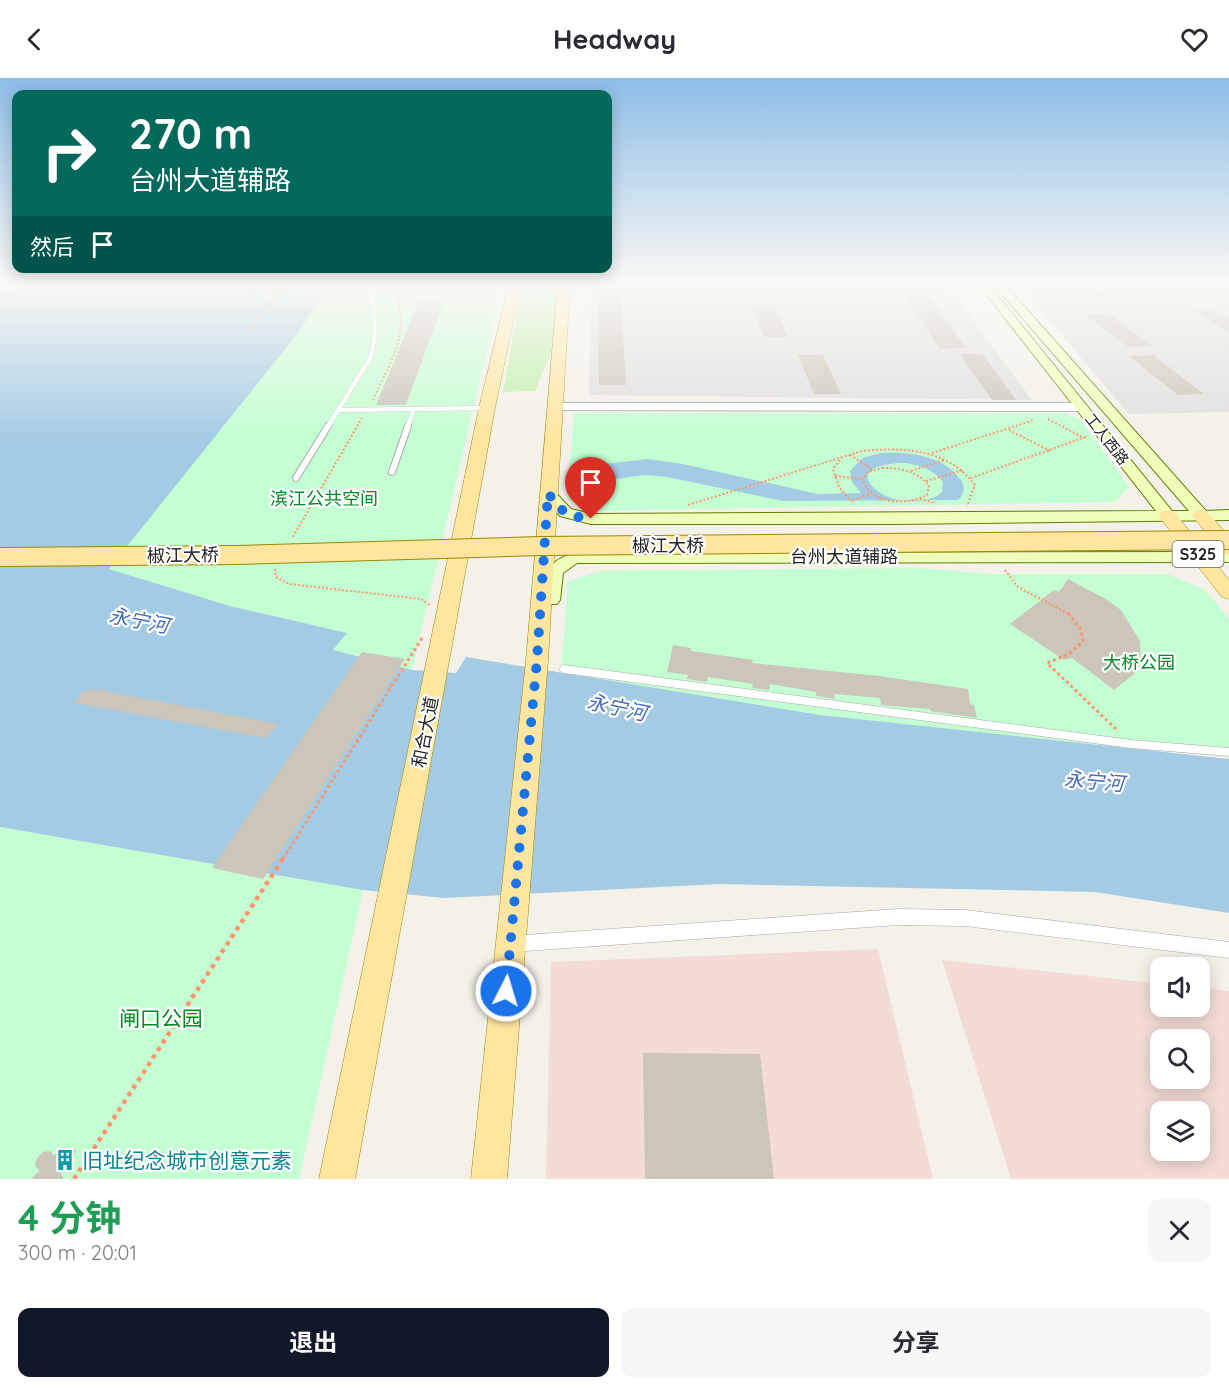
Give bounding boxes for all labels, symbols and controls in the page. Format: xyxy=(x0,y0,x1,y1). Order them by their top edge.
text: Headway xyxy=(553,22,676,56)
icon: back xyxy=(18,23,51,56)
icon: heart xyxy=(1178,23,1211,56)
text: 270 m xyxy=(129,107,252,160)
icon: right xyxy=(30,114,108,192)
text: 台州大道辅路 xyxy=(129,163,291,197)
icon: arrive xyxy=(86,228,119,261)
text: 然后 xyxy=(30,233,74,261)
street label: 工人西路 xyxy=(1081,410,1133,468)
pin xyxy=(565,457,616,519)
icon: arrive xyxy=(574,466,607,499)
park label: 滨江公共空间 xyxy=(270,487,378,510)
street label: 椒江大桥 xyxy=(632,534,704,557)
road number: S325 xyxy=(1172,541,1224,567)
street label: 椒江大桥 xyxy=(147,543,219,567)
street label: 台州大道辅路 xyxy=(790,545,898,568)
water label: 永宁河 xyxy=(107,602,175,639)
park label: 大桥公园 xyxy=(1103,651,1175,674)
water label: 永宁河 xyxy=(585,689,653,726)
street label: 和合大道 xyxy=(407,694,443,770)
water label: 永宁河 xyxy=(1063,766,1129,796)
map controls xyxy=(1150,957,1210,1161)
button: sound xyxy=(1150,957,1210,1017)
position arrow xyxy=(474,959,538,1023)
park label: 闸口公园 xyxy=(119,1005,203,1031)
button: search xyxy=(1150,1029,1210,1089)
button: layers xyxy=(1150,1101,1210,1161)
place label: 旧址纪念城市创意元素 xyxy=(82,1147,292,1173)
building icon: 旧址纪念城市创意元素 xyxy=(53,1148,77,1172)
text: 4 分钟 xyxy=(18,1195,121,1240)
button: close xyxy=(1148,1199,1211,1262)
text: 300 m · 20:01 xyxy=(18,1240,137,1265)
button: 退出 xyxy=(18,1308,609,1377)
button: 分享 xyxy=(621,1308,1211,1377)

